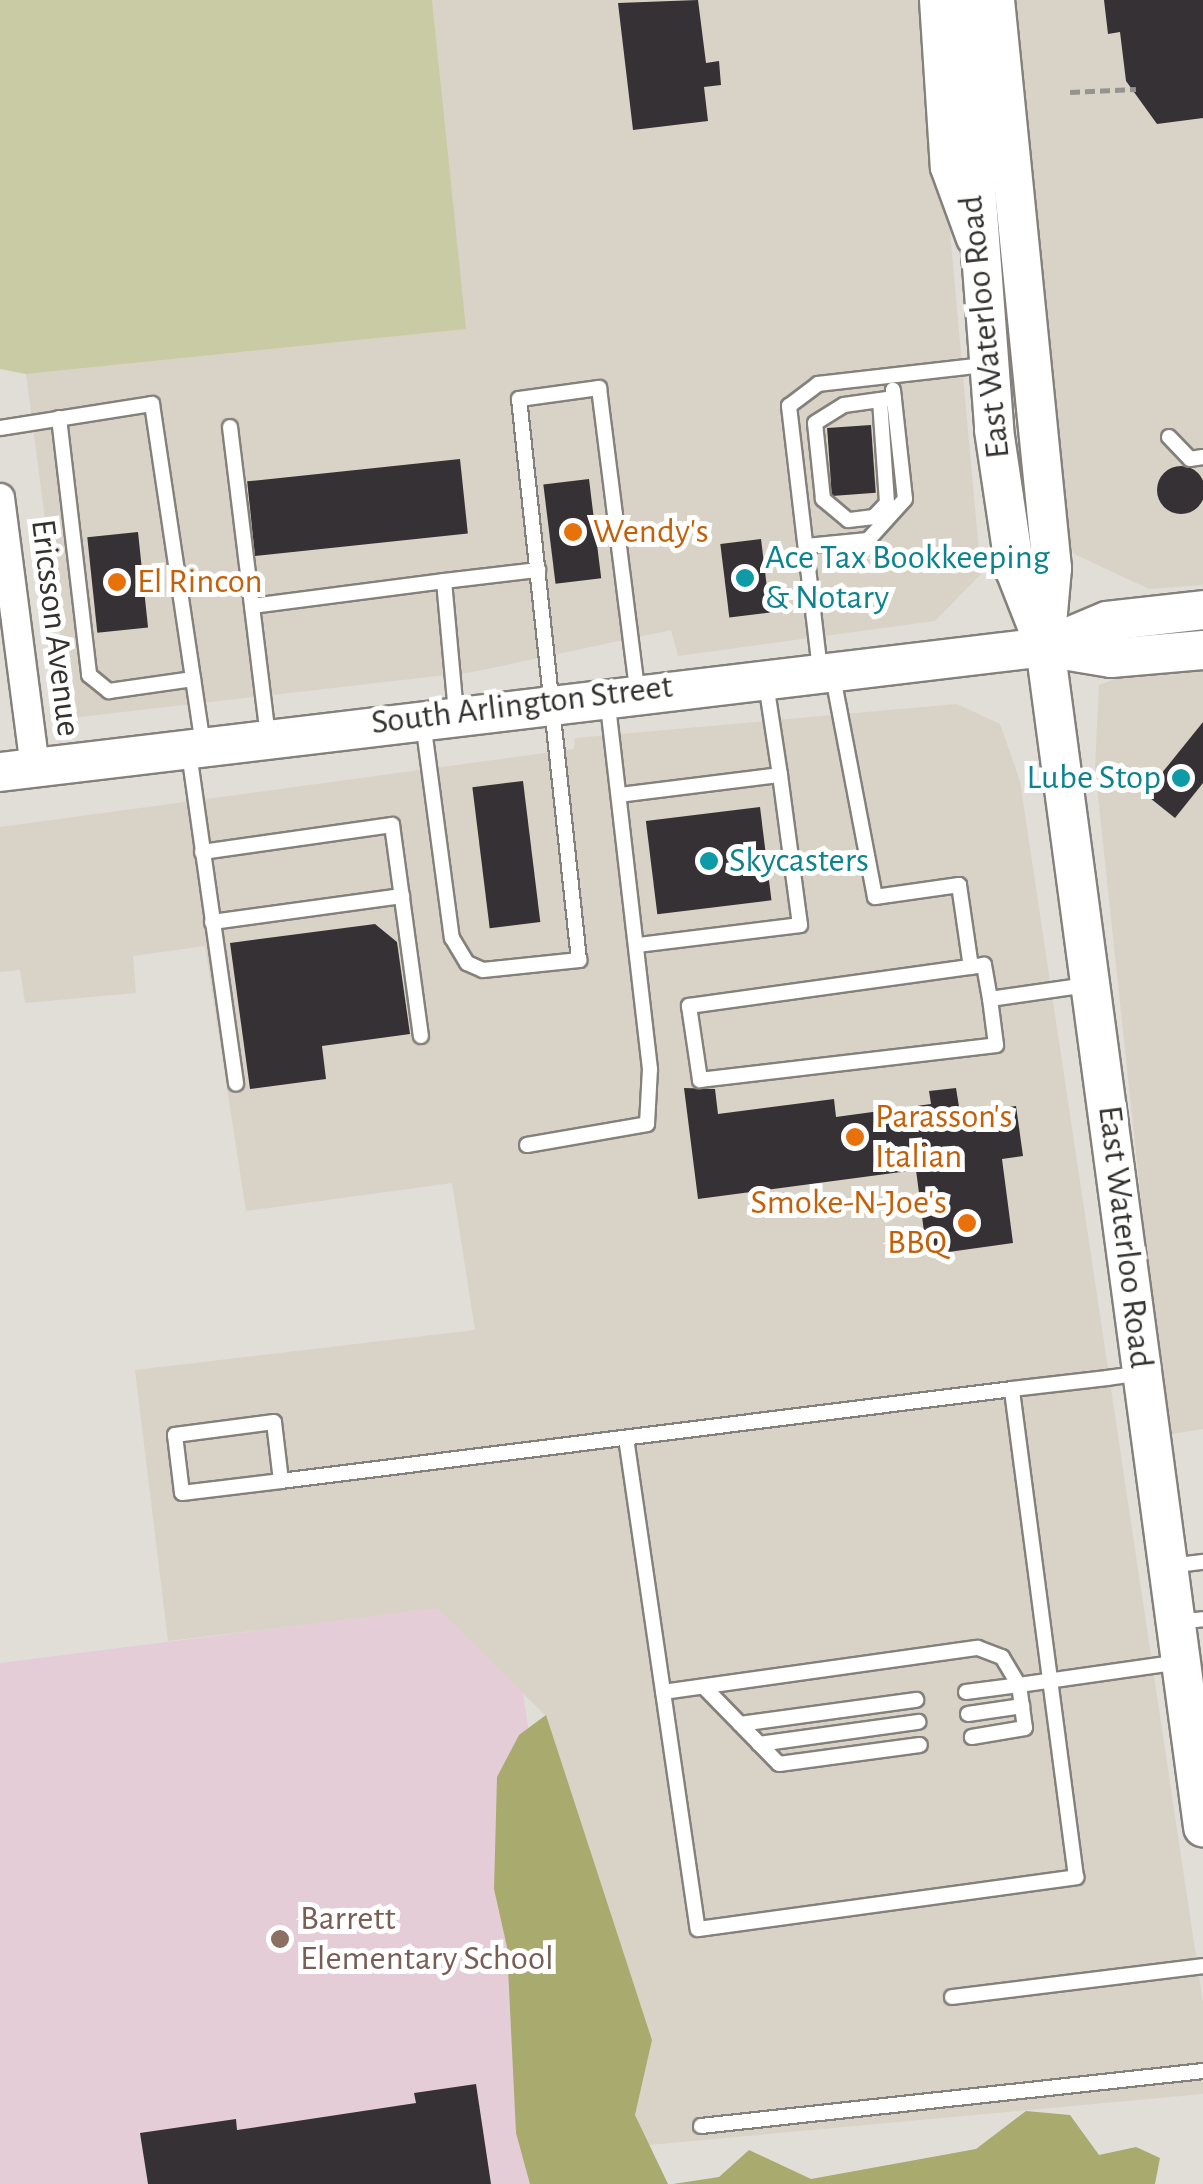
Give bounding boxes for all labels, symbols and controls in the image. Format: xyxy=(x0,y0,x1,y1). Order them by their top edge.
street label: East Waterloo Road xyxy=(950,193,1020,461)
place label: Wendy's xyxy=(593,511,709,553)
street label: Ericsson Avenue xyxy=(21,517,89,739)
marker: Wendy's xyxy=(562,521,584,543)
place label: Ace Tax Bookkeeping & Notary xyxy=(765,537,1050,619)
place label: El Rincon xyxy=(137,561,263,603)
marker: Ace Tax Bookkeeping & Notary xyxy=(734,567,756,589)
marker: El Rincon xyxy=(106,571,128,593)
street label: South Arlington Street xyxy=(369,666,675,744)
place label: Lube Stop xyxy=(1027,757,1161,799)
marker: Lube Stop xyxy=(1170,767,1192,789)
place label: Skycasters xyxy=(729,840,869,882)
marker: Skycasters xyxy=(698,850,720,872)
place label: Parasson's Italian xyxy=(875,1096,1013,1178)
street label: East Waterloo Road xyxy=(1088,1103,1162,1371)
marker: Parasson's Italian xyxy=(844,1126,866,1148)
place label: Smoke-N-Joe's BBQ xyxy=(750,1182,947,1264)
marker: Smoke-N-Joe's BBQ xyxy=(956,1212,978,1234)
place label: Barrett Elementary School xyxy=(300,1898,554,1980)
marker: Barrett Elementary School xyxy=(269,1928,291,1950)

